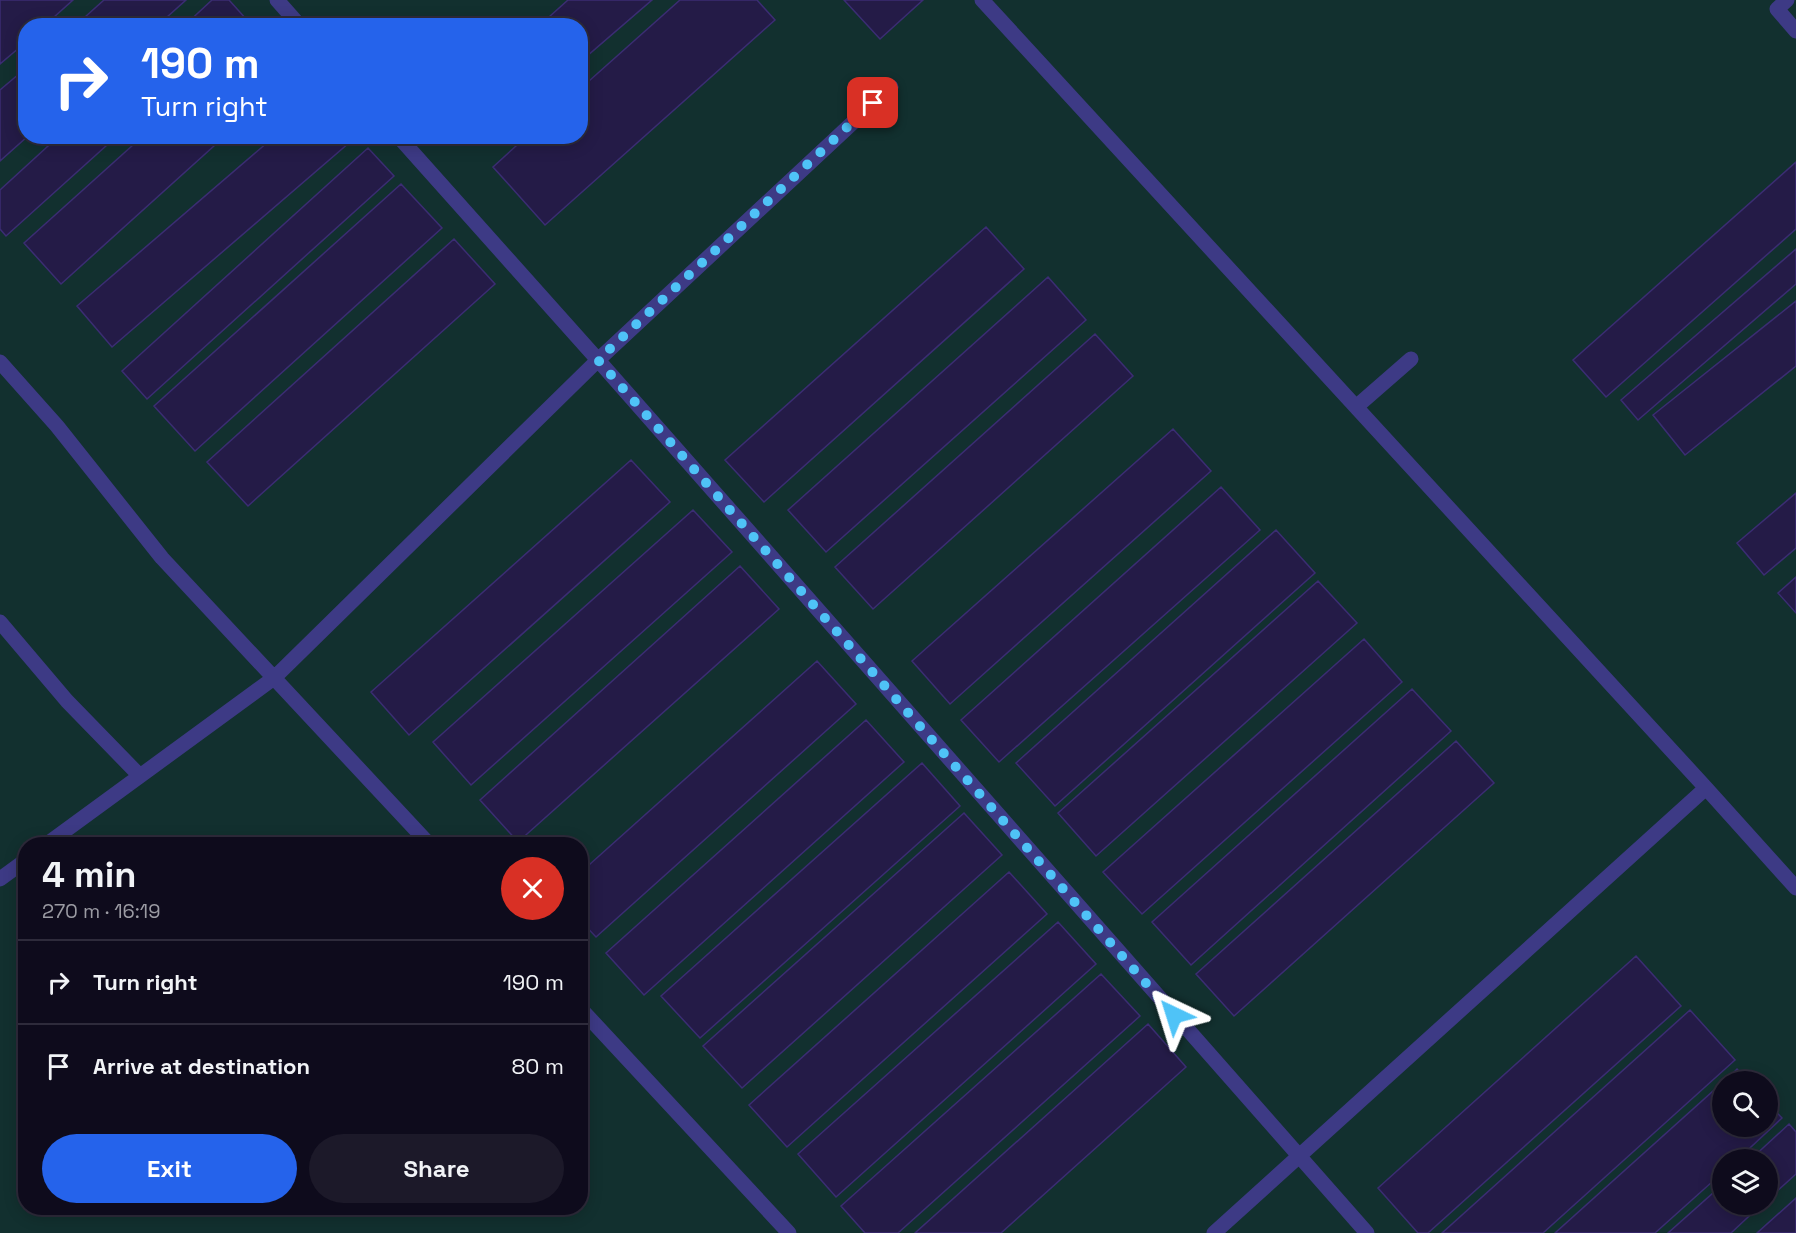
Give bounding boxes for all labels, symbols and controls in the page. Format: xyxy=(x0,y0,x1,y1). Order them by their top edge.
text: 190 m xyxy=(141,37,260,90)
icon: right xyxy=(42,42,120,120)
pin xyxy=(847,77,898,128)
icon: arrive xyxy=(856,86,889,119)
text: Turn right xyxy=(141,89,268,124)
text: 4 min xyxy=(42,852,137,898)
button: close xyxy=(501,857,564,920)
text: 270 m · 16:19 xyxy=(42,898,160,924)
icon: right xyxy=(42,966,75,999)
text: Turn right xyxy=(93,968,198,996)
text: 190 m xyxy=(503,968,564,996)
position arrow xyxy=(1142,983,1206,1047)
icon: arrive xyxy=(42,1050,75,1083)
text: Arrive at destination xyxy=(93,1052,310,1080)
text: 80 m xyxy=(512,1052,564,1080)
map controls xyxy=(1712,1071,1778,1215)
button: search xyxy=(1712,1071,1778,1137)
button: Exit xyxy=(42,1134,297,1203)
button: Share xyxy=(309,1134,564,1203)
button: layers xyxy=(1712,1149,1778,1215)

